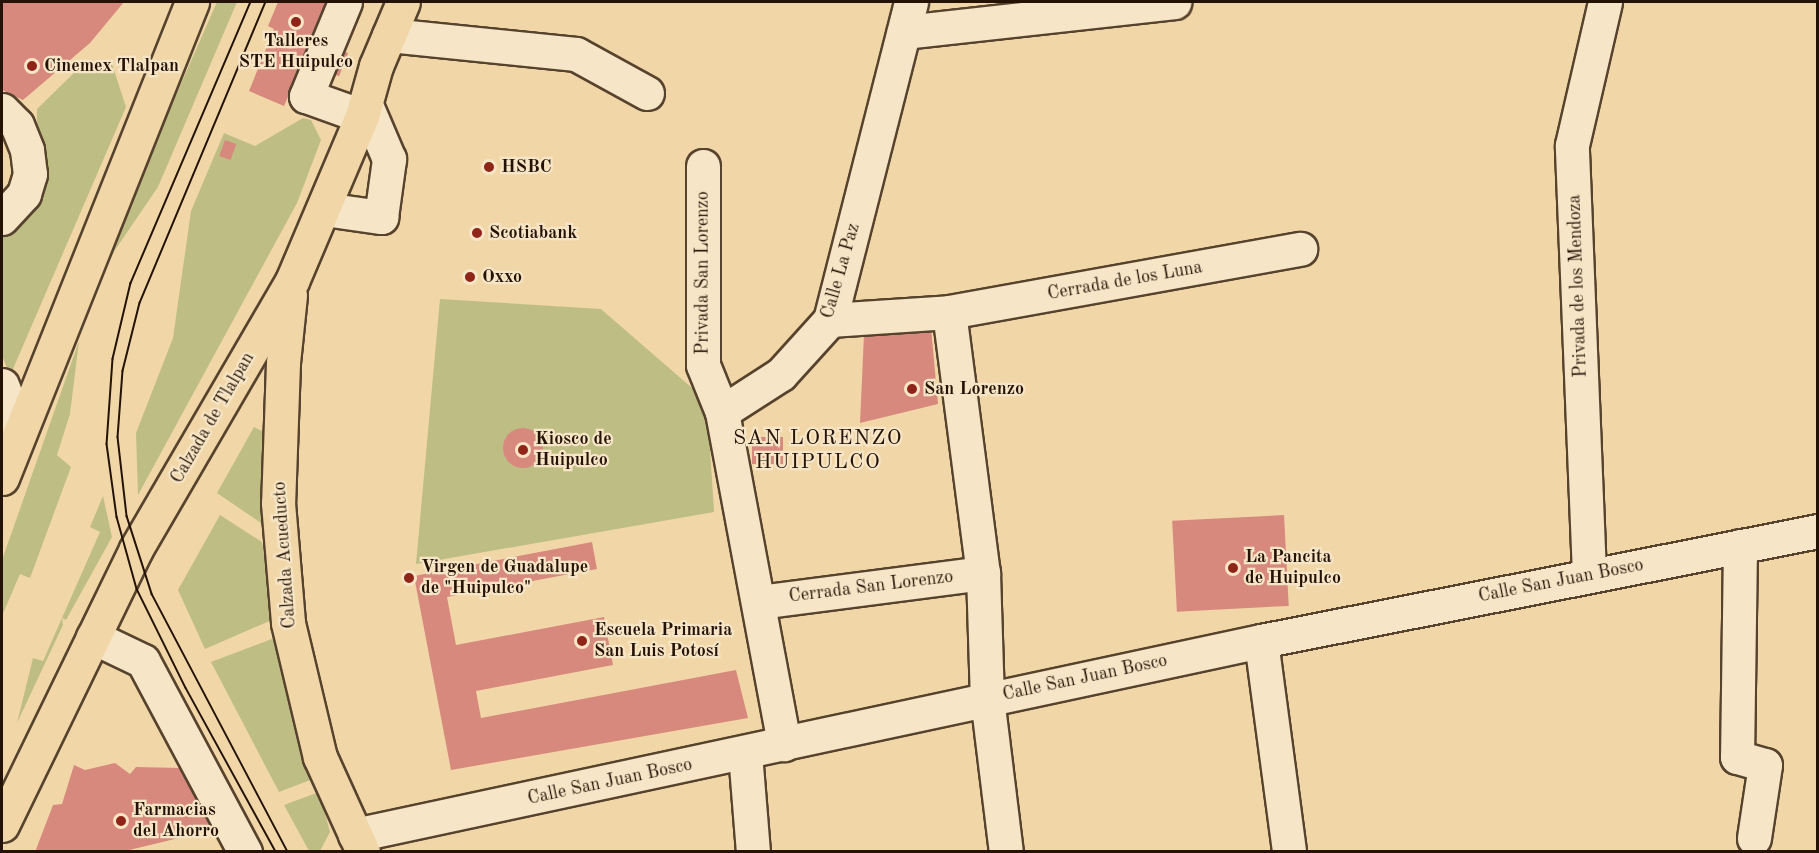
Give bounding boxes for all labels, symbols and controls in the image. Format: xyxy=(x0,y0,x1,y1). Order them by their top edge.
marker: Talleres STE Huipulco xyxy=(289,15,303,29)
place label: Talleres STE Huipulco xyxy=(239,31,353,74)
place label: Cinemex Tlalpan xyxy=(44,55,179,77)
marker: Cinemex Tlalpan xyxy=(25,59,39,73)
place label: HSBC xyxy=(501,156,552,178)
marker: HSBC xyxy=(482,160,496,174)
street label: Privada San Lorenzo xyxy=(692,191,714,355)
street label: Privada de los Mendoza xyxy=(1564,194,1592,378)
street label: Calle La Paz xyxy=(817,221,865,321)
place label: Scotiabank xyxy=(489,222,577,244)
marker: Scotiabank xyxy=(470,226,484,240)
street label: Cerrada de los Luna xyxy=(1046,257,1204,305)
place label: Oxxo xyxy=(482,266,522,288)
marker: Oxxo xyxy=(463,270,477,284)
street label: Calzada de Tlalpan xyxy=(167,348,259,488)
place label: San Lorenzo xyxy=(924,378,1024,400)
marker: San Lorenzo xyxy=(905,382,919,396)
district label: SAN LORENZO HUIPULCO xyxy=(733,426,903,476)
place label: Kiosco de Huipulco xyxy=(535,429,612,472)
marker: Kiosco de Huipulco xyxy=(516,443,530,457)
street label: Calzada Acueducto xyxy=(269,481,301,629)
place label: La Pancita de Huipulco xyxy=(1245,547,1341,590)
street label: Calle San Juan Bosco xyxy=(1477,554,1645,608)
place label: Virgen de Guadalupe de "Huipulco" xyxy=(421,557,588,600)
marker: La Pancita de Huipulco xyxy=(1226,561,1240,575)
street label: Cerrada San Lorenzo xyxy=(788,566,954,608)
marker: Virgen de Guadalupe de "Huipulco" xyxy=(402,571,416,585)
place label: Escuela Primaria San Luis Potosí xyxy=(594,620,732,662)
marker: Escuela Primaria San Luis Potosí xyxy=(575,634,589,648)
street label: Calle San Juan Bosco xyxy=(1001,650,1169,706)
street label: Calle San Juan Bosco xyxy=(526,754,694,810)
place label: Farmacias del Ahorro xyxy=(133,800,219,842)
marker: Farmacias del Ahorro xyxy=(114,814,128,828)

